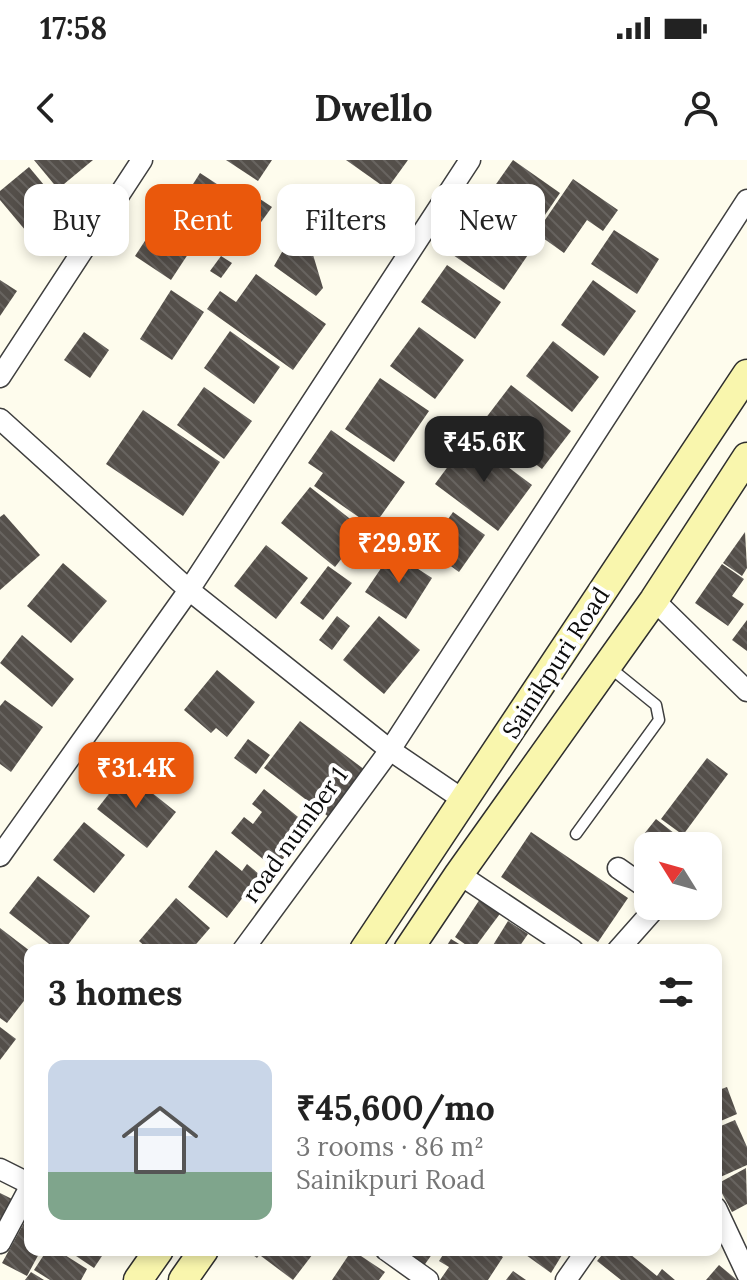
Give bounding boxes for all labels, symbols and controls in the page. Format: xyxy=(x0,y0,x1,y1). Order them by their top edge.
text: 17:58 xyxy=(40,9,107,47)
text: Dwello xyxy=(314,85,433,131)
icon: back xyxy=(24,86,68,130)
icon: person xyxy=(679,86,723,130)
chip: Buy xyxy=(24,184,129,256)
chip: Rent xyxy=(145,184,261,256)
chip: Filters xyxy=(277,184,415,256)
chip: New xyxy=(431,184,545,256)
pin: ₹45.6K xyxy=(419,416,549,484)
text: ₹45.6K xyxy=(443,425,525,458)
pin: ₹29.9K xyxy=(334,517,464,585)
text: ₹29.9K xyxy=(358,526,440,559)
street label: Sainikpuri Road xyxy=(495,581,616,744)
pin: ₹31.4K xyxy=(71,742,201,810)
text: ₹31.4K xyxy=(97,751,175,784)
street label: road number 1 xyxy=(235,761,354,909)
north arrow xyxy=(634,832,722,920)
map controls xyxy=(634,832,722,920)
icon: filters xyxy=(654,970,698,1014)
text: 3 homes xyxy=(48,971,182,1014)
text: ₹45,600/mo xyxy=(296,1086,495,1129)
icon: home xyxy=(112,1092,208,1188)
text: 3 rooms · 86 m² xyxy=(296,1130,484,1163)
text: Sainikpuri Road xyxy=(296,1163,485,1196)

